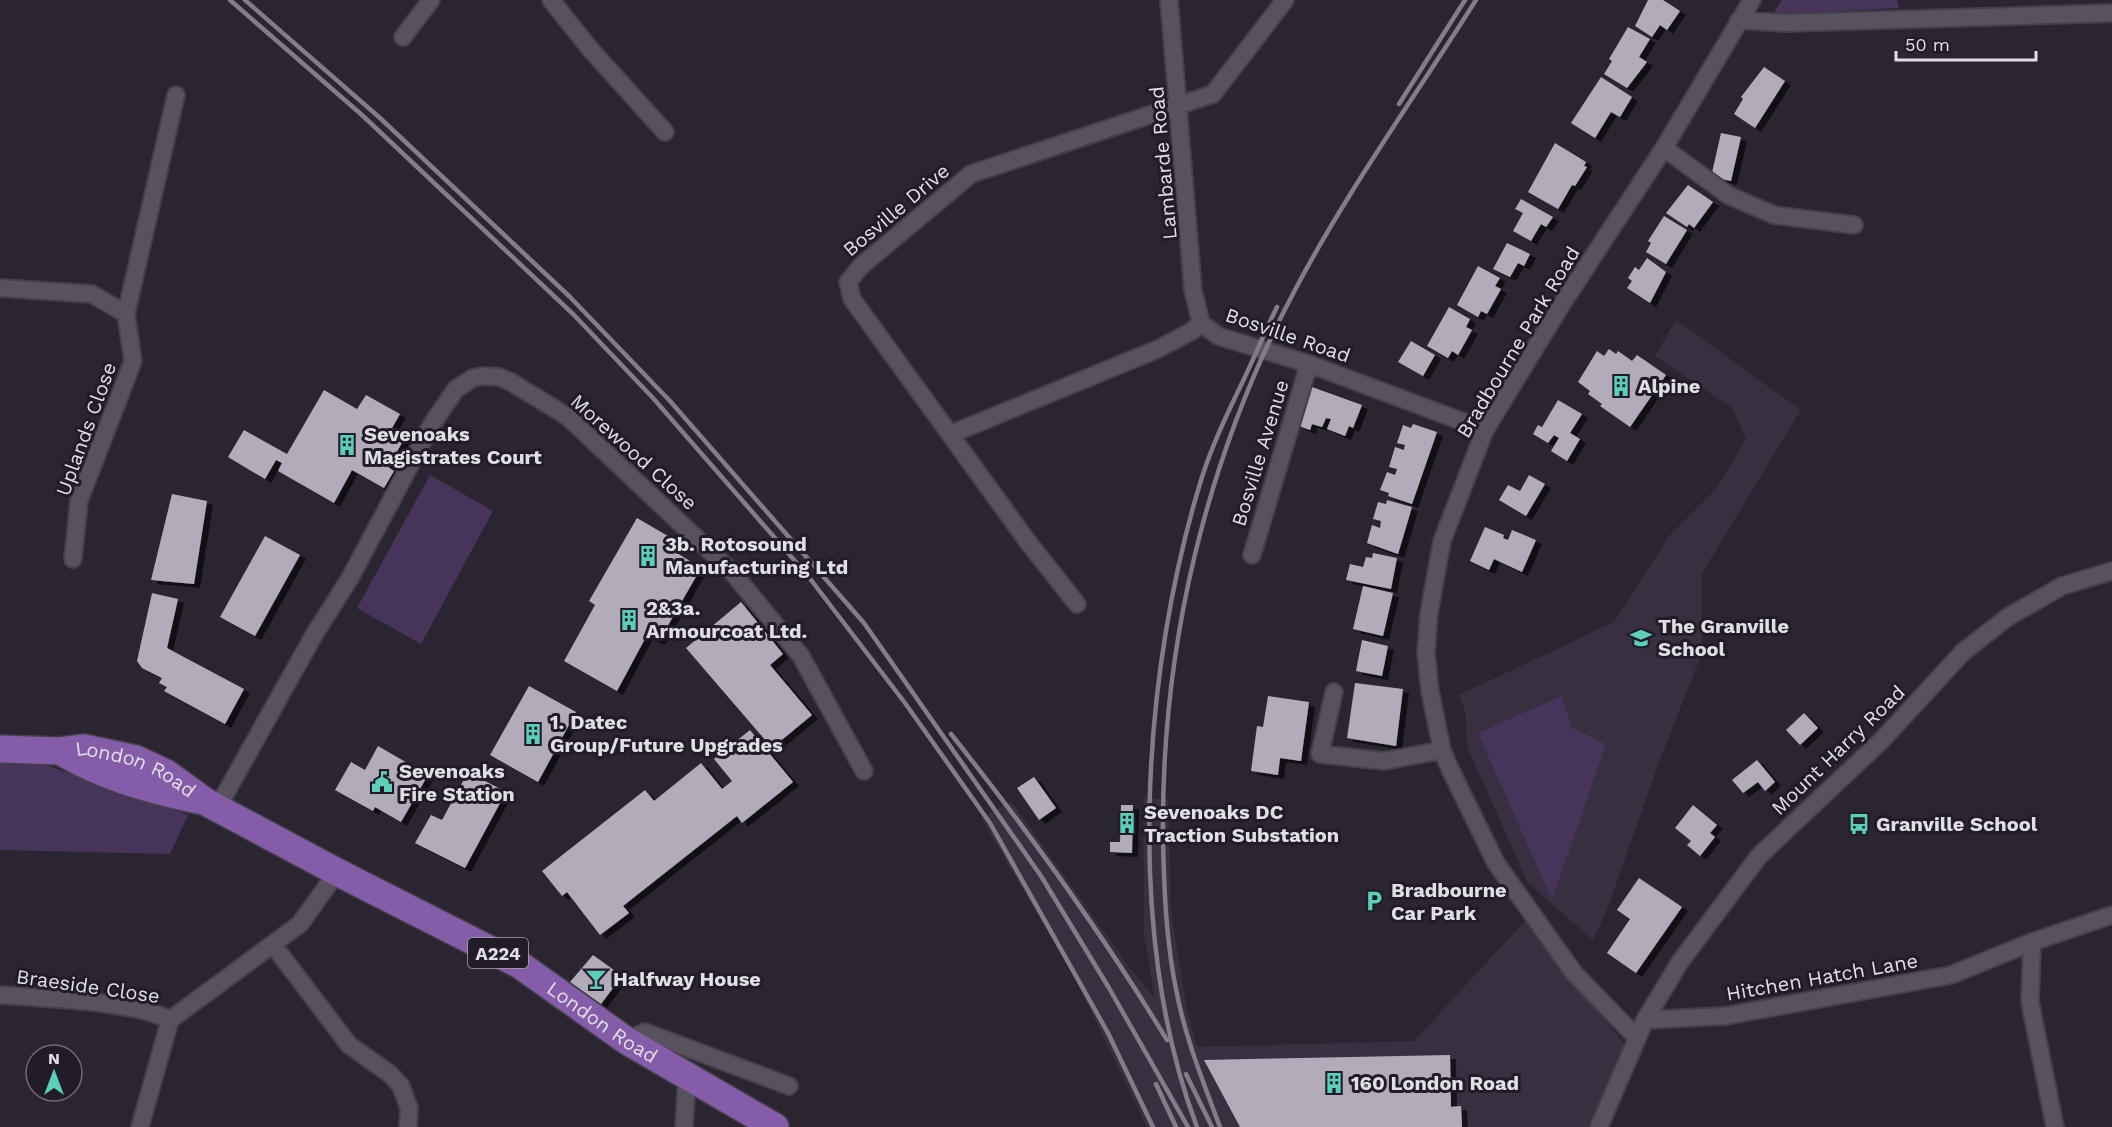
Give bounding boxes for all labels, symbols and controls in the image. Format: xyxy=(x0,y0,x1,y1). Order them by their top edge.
scale bar xyxy=(1896,24,2036,62)
text: 50 m xyxy=(1905,34,1950,55)
street label: Lambarde Road xyxy=(1144,85,1182,241)
street label: Bosville Drive xyxy=(838,159,954,261)
street label: Bradbourne Park Road xyxy=(1451,242,1585,442)
street label: Bosville Road xyxy=(1222,302,1354,368)
street label: Uplands Close xyxy=(51,359,121,499)
building icon: Alpine xyxy=(1609,374,1633,398)
place label: Alpine xyxy=(1638,374,1700,398)
street label: Bosville Avenue xyxy=(1226,377,1294,529)
street label: Morewood Close xyxy=(566,389,702,515)
place label: Sevenoaks Magistrates Court xyxy=(364,422,542,469)
building icon: Sevenoaks Magistrates Court xyxy=(335,433,359,457)
place label: 3b. Rotosound Manufacturing Ltd xyxy=(665,532,848,579)
building icon: 3b. Rotosound Manufacturing Ltd xyxy=(636,544,660,568)
place label: 2&3a. Armourcoat Ltd. xyxy=(646,596,807,643)
building icon: 2&3a. Armourcoat Ltd. xyxy=(617,608,641,632)
place label: The Granville School xyxy=(1658,614,1789,661)
school or university icon: The Granville School xyxy=(1629,626,1653,650)
street label: Mount Harry Road xyxy=(1766,680,1910,820)
place label: 1. Datec Group/Future Upgrades xyxy=(550,710,783,757)
building icon: 1. Datec Group/Future Upgrades xyxy=(521,722,545,746)
street label: London Road xyxy=(74,736,200,803)
place label: Sevenoaks Fire Station xyxy=(399,759,515,806)
public building icon: Sevenoaks Fire Station xyxy=(370,770,394,794)
place label: Sevenoaks DC Traction Substation xyxy=(1144,800,1339,847)
building icon: Sevenoaks DC Traction Substation xyxy=(1115,811,1139,835)
bus stop icon: Granville School xyxy=(1847,812,1871,836)
place label: Granville School xyxy=(1876,812,2038,836)
place label: Bradbourne Car Park xyxy=(1391,878,1507,925)
parking icon: Bradbourne Car Park xyxy=(1362,889,1386,913)
road number: A224 xyxy=(468,938,528,968)
street label: Hitchen Hatch Lane xyxy=(1724,948,1920,1006)
street label: Braeside Close xyxy=(15,964,161,1008)
bar icon: Halfway House xyxy=(584,967,608,991)
place label: Halfway House xyxy=(613,967,761,991)
street label: London Road xyxy=(542,976,662,1068)
north arrow xyxy=(24,1043,84,1103)
text: N xyxy=(48,1049,60,1068)
building icon: 160 London Road xyxy=(1322,1071,1346,1095)
place label: 160 London Road xyxy=(1351,1071,1519,1095)

